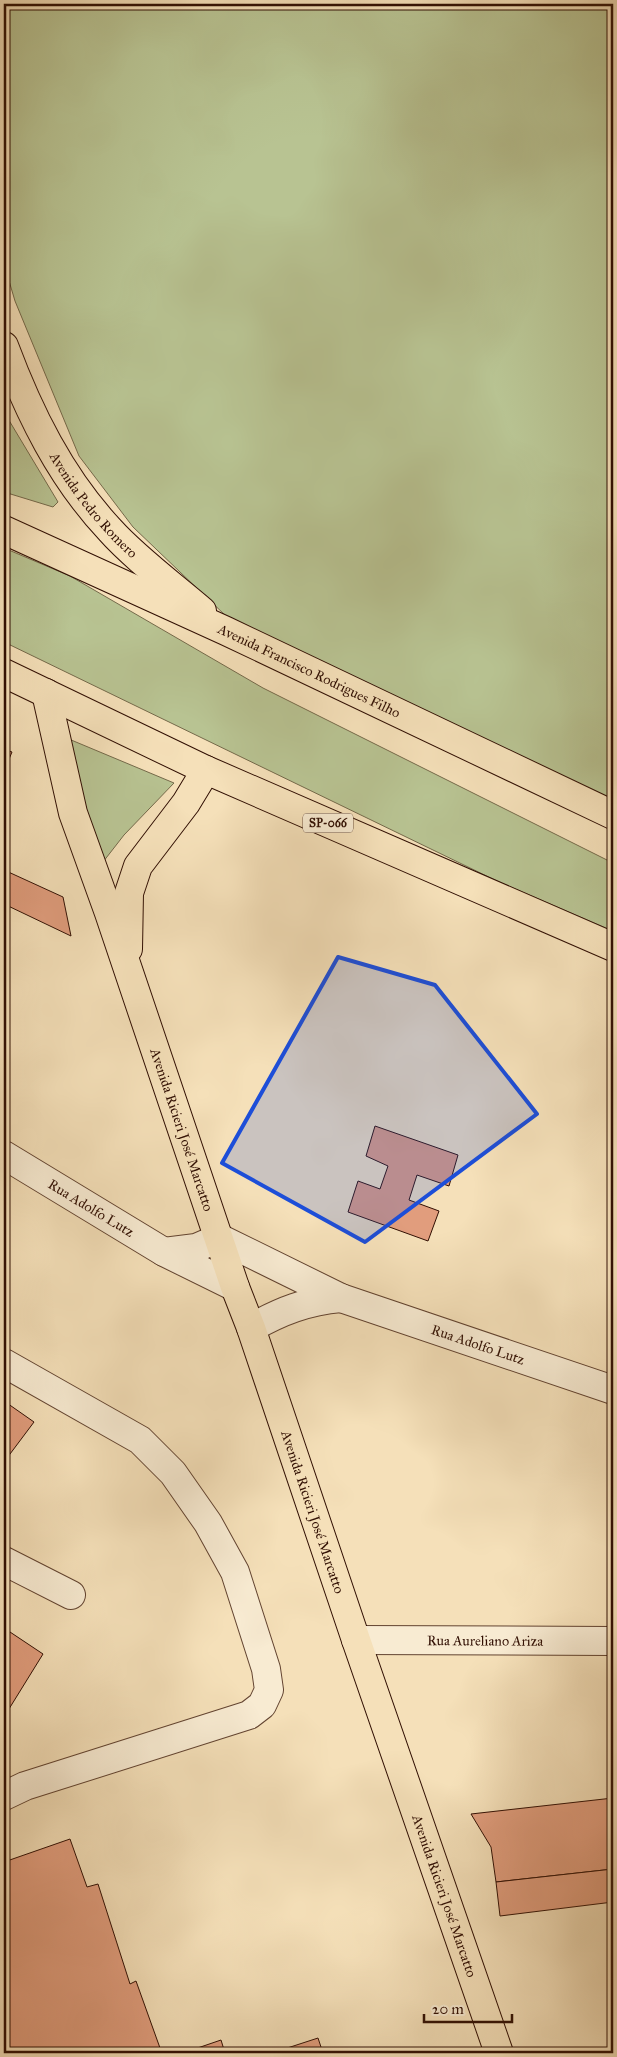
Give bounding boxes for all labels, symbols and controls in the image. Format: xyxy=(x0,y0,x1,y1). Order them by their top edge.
street label: Avenida Pedro Romero xyxy=(45,448,141,562)
street label: Avenida Francisco Rodrigues Filho xyxy=(214,620,403,722)
road number: SP-066 xyxy=(303,814,353,832)
street label: Avenida Ricieri José Marcatto xyxy=(146,1045,217,1214)
street label: Rua Adolfo Lutz xyxy=(45,1176,138,1241)
street label: Rua Adolfo Lutz xyxy=(429,1321,527,1369)
street label: Avenida Ricieri José Marcatto xyxy=(277,1427,348,1596)
street label: Rua Aureliano Ariza xyxy=(427,1632,543,1650)
street label: Avenida Ricieri José Marcatto xyxy=(408,1812,480,1980)
scale bar xyxy=(424,1992,512,2024)
text: 20 m xyxy=(432,2000,464,2018)

